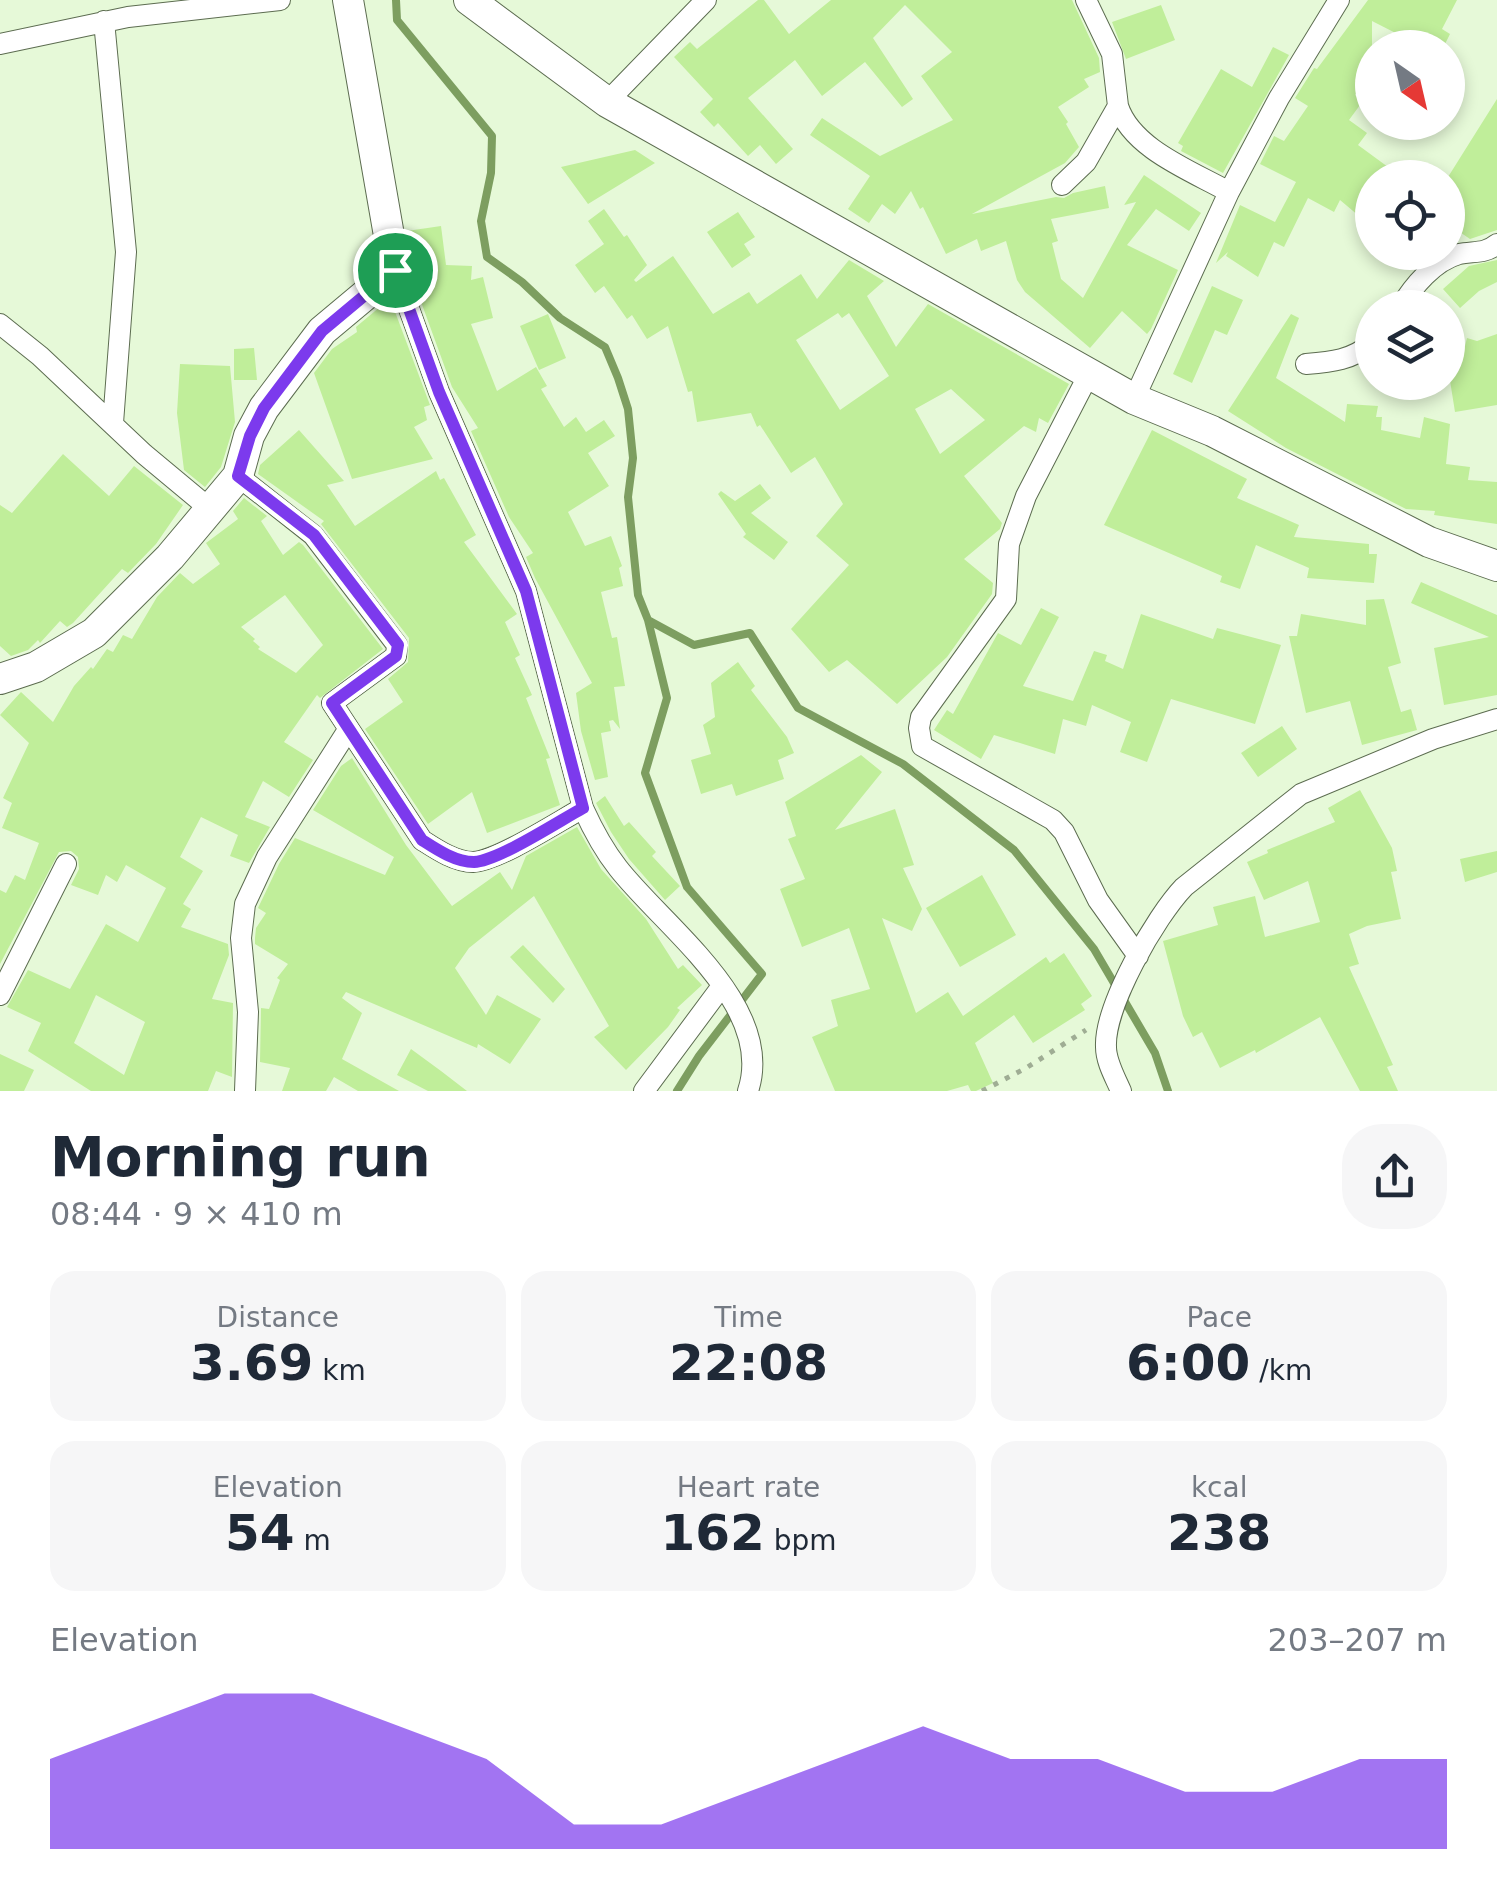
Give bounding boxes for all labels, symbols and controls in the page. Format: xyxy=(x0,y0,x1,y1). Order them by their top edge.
north arrow xyxy=(1355,30,1465,140)
map controls xyxy=(1355,30,1465,400)
button: locate xyxy=(1355,160,1465,270)
pin xyxy=(353,228,438,313)
icon: arrive xyxy=(368,243,423,298)
button: layers xyxy=(1355,290,1465,400)
button: share xyxy=(1342,1124,1447,1229)
text: Morning run xyxy=(50,1125,431,1189)
text: 08:44 · 9 × 410 m xyxy=(50,1195,343,1233)
text: Distance xyxy=(217,1301,339,1334)
text: Time xyxy=(714,1301,783,1334)
text: Pace xyxy=(1186,1301,1252,1334)
text: 3.69 xyxy=(190,1334,313,1392)
text: 22:08 xyxy=(669,1334,828,1392)
text: 6:00 xyxy=(1126,1334,1250,1392)
text: km xyxy=(313,1354,366,1387)
text: /km xyxy=(1250,1354,1312,1387)
text: Elevation xyxy=(213,1471,343,1504)
text: Heart rate xyxy=(677,1471,820,1504)
text: kcal xyxy=(1191,1471,1247,1504)
text: 54 xyxy=(225,1504,295,1562)
text: 162 xyxy=(660,1504,765,1562)
text: 238 xyxy=(1167,1504,1271,1562)
text: m xyxy=(295,1524,331,1557)
text: bpm xyxy=(765,1524,837,1557)
text: Elevation xyxy=(50,1621,199,1659)
text: 203–207 m xyxy=(1268,1621,1447,1659)

